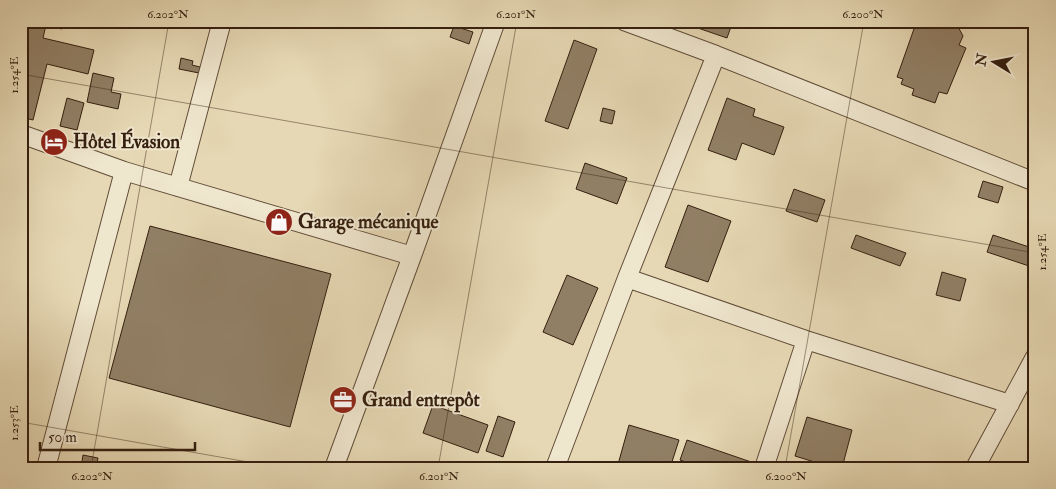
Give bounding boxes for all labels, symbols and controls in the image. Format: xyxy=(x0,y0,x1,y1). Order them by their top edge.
text: 6.202°N xyxy=(147,7,189,22)
text: 6.201°N xyxy=(496,7,536,22)
text: 6.200°N xyxy=(842,7,884,22)
north arrow xyxy=(968,38,1018,88)
text: N xyxy=(972,52,991,68)
text: 1.254°E xyxy=(7,56,22,93)
hotel icon: Hôtel Évasion xyxy=(39,127,69,157)
place label: Hôtel Évasion xyxy=(73,128,180,154)
shop icon: Garage mécanique xyxy=(264,207,294,237)
place label: Garage mécanique xyxy=(298,210,439,235)
text: 1.254°E xyxy=(1035,233,1050,270)
office icon: Grand entrepôt xyxy=(328,385,358,415)
place label: Grand entrepôt xyxy=(362,388,480,413)
text: 1.253°E xyxy=(7,405,22,441)
scale bar xyxy=(40,419,195,451)
text: 50 m xyxy=(48,428,77,447)
text: 6.202°N xyxy=(71,469,113,484)
text: 6.201°N xyxy=(419,469,459,484)
text: 6.200°N xyxy=(765,469,807,484)

